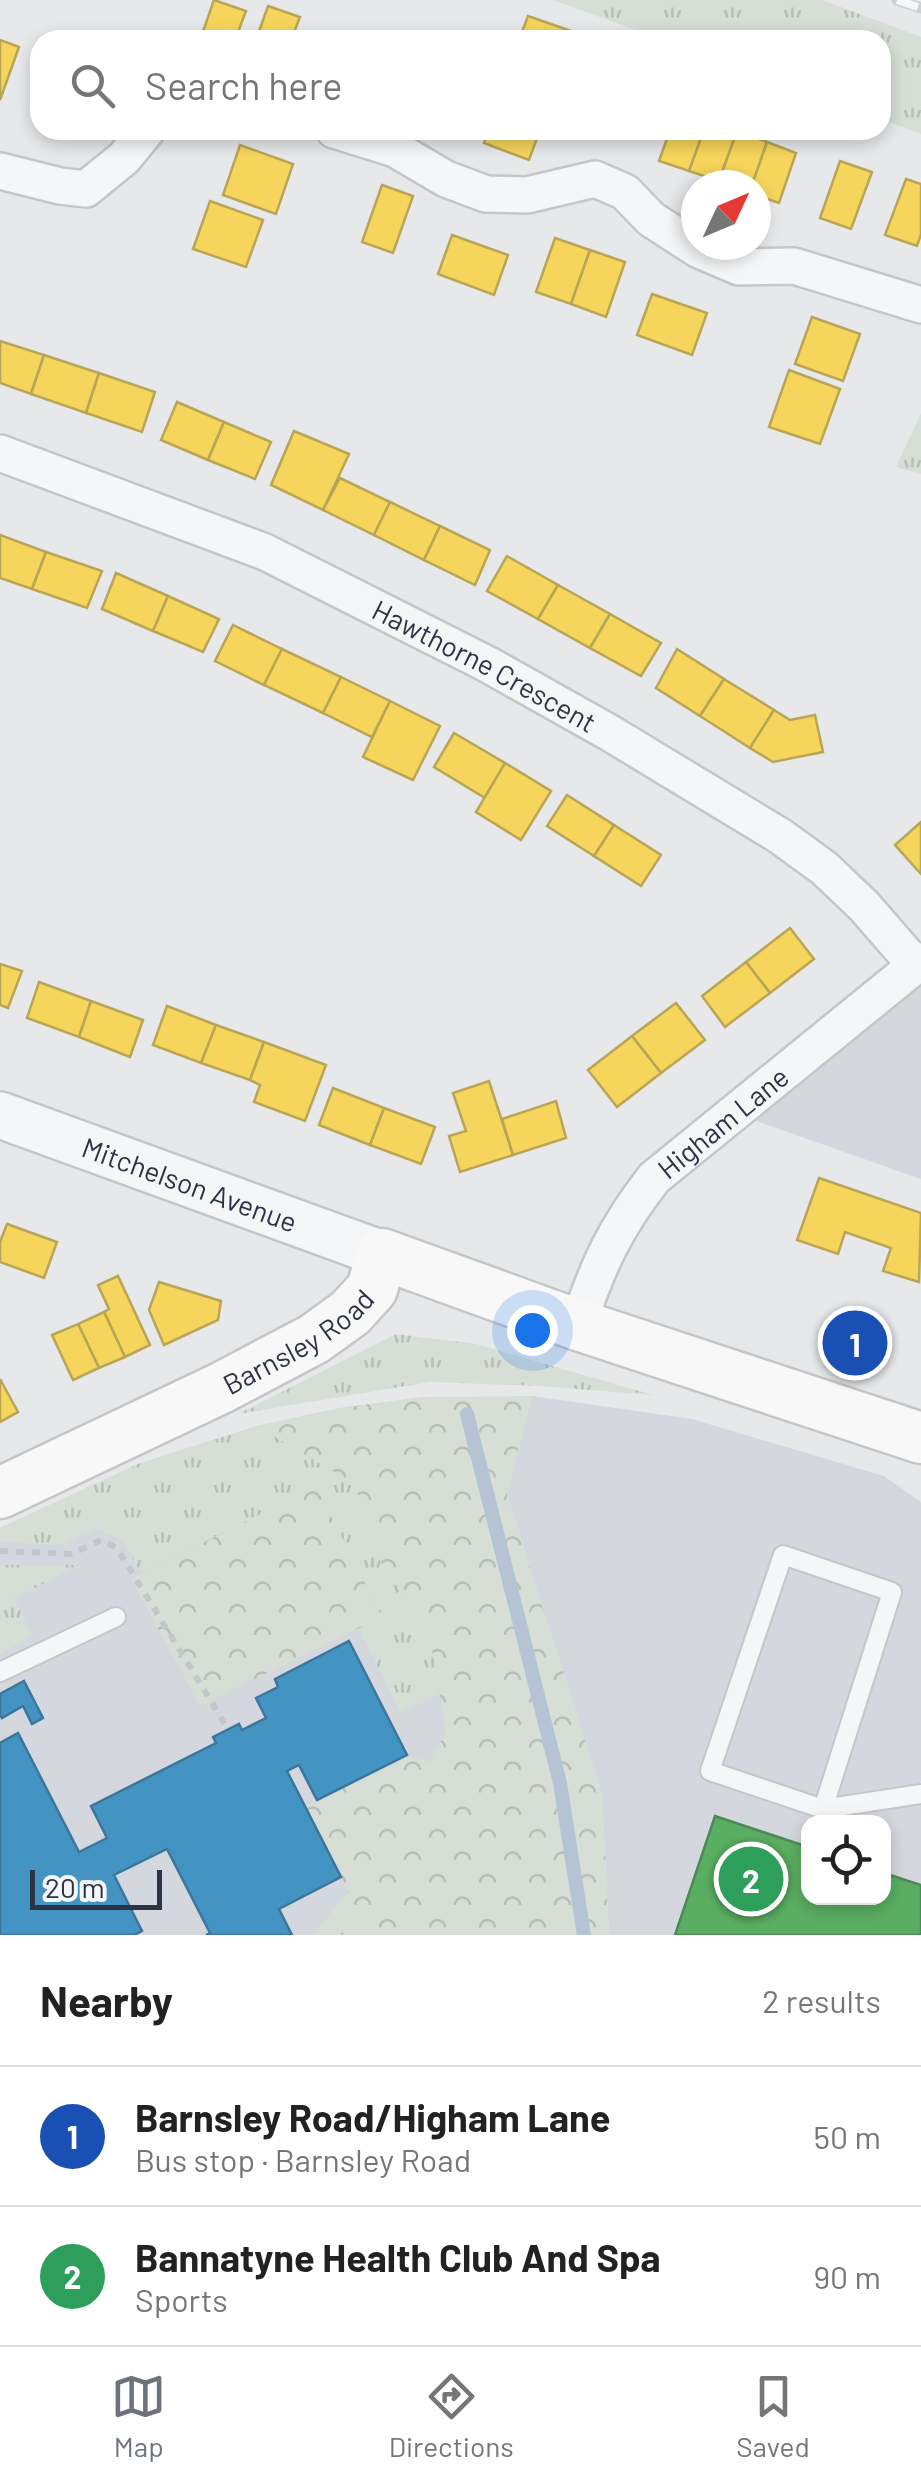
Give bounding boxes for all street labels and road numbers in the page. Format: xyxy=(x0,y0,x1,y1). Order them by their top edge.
street label: Hawthorne Crescent xyxy=(367,592,602,739)
street label: Higham Lane xyxy=(650,1059,795,1185)
street label: Mitchelson Avenue xyxy=(78,1129,302,1239)
street label: Barnsley Road xyxy=(217,1282,381,1401)

